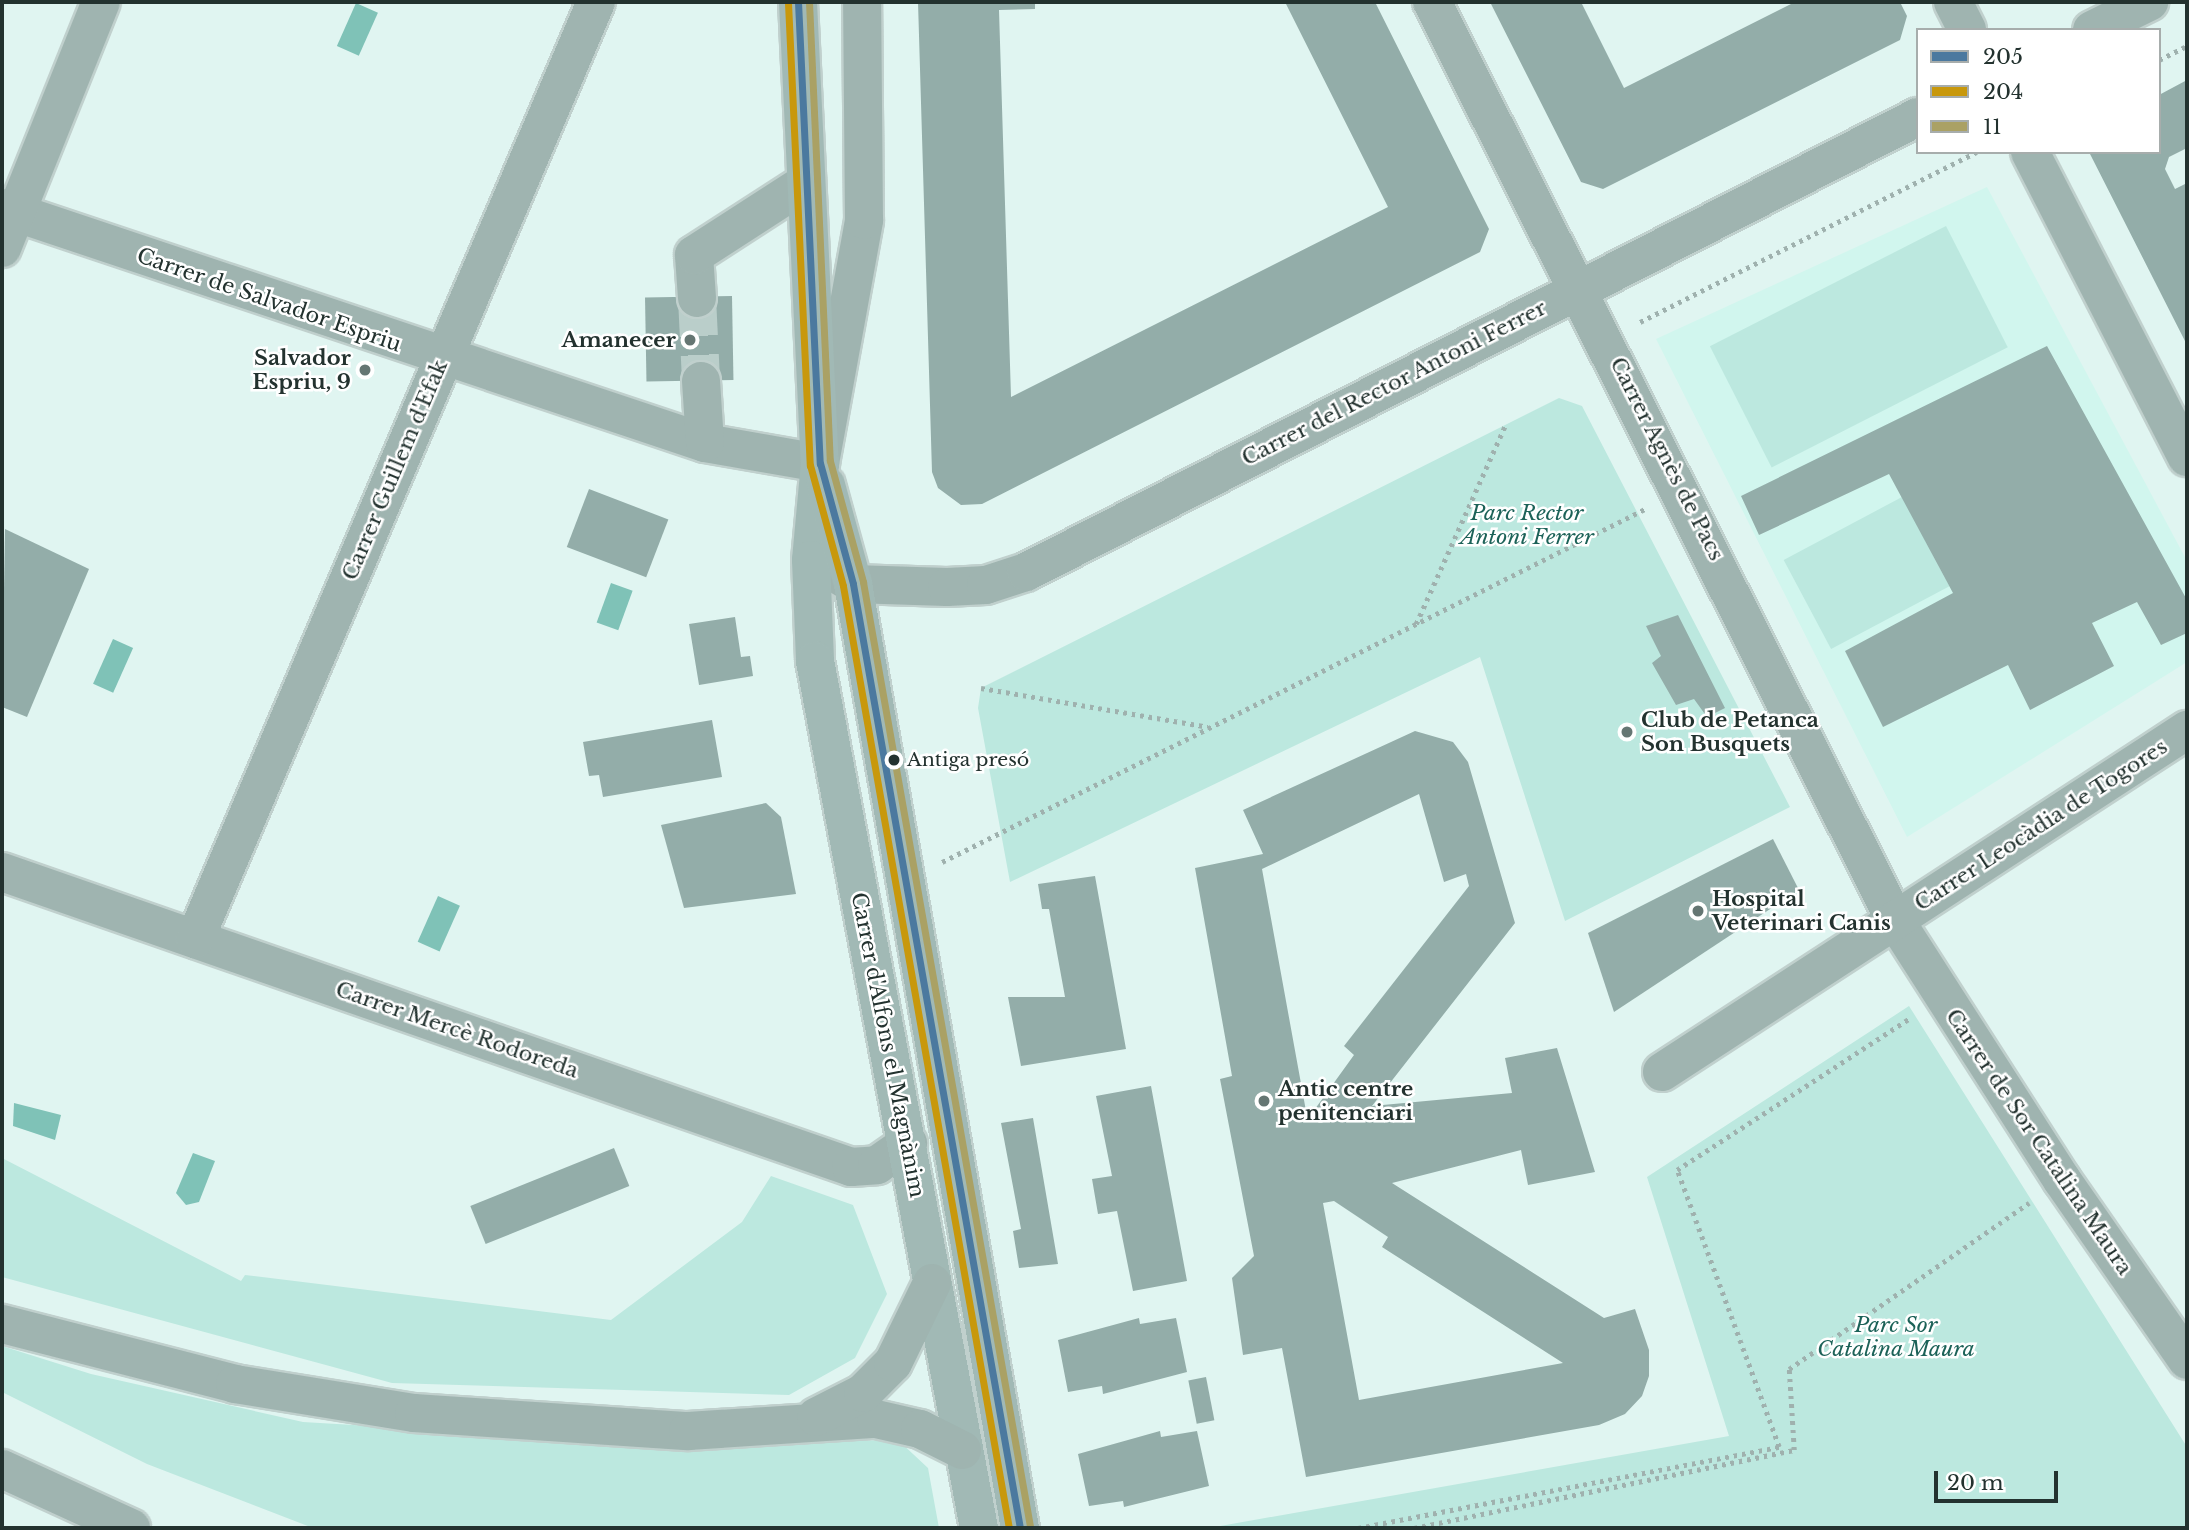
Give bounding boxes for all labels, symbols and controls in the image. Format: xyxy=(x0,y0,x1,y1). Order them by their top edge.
legend xyxy=(1916,28,2161,154)
text: 205 xyxy=(1983,44,2023,70)
text: 204 xyxy=(1983,79,2023,105)
text: 11 xyxy=(1983,114,2002,140)
street label: Carrer de Salvador Espriu xyxy=(133,243,405,357)
street label: Carrer del Rector Antoni Ferrer xyxy=(1237,295,1551,471)
place label: Amanecer xyxy=(562,327,676,353)
marker: Amanecer xyxy=(682,332,698,348)
place label: Salvador Espriu, 9 xyxy=(252,345,351,395)
street label: Carrer Agnès de Pacs xyxy=(1604,353,1730,565)
street label: Carrer Guillem d'Efak xyxy=(337,356,453,584)
marker: Salvador Espriu, 9 xyxy=(357,362,373,378)
park label: Parc Rector Antoni Ferrer xyxy=(1460,500,1594,550)
place label: Club de Petanca Son Busquets xyxy=(1641,707,1819,757)
marker: Club de Petanca Son Busquets xyxy=(1619,724,1635,740)
street label: Carrer Leocàdia de Togores xyxy=(1909,733,2173,917)
place label: Antiga presó xyxy=(907,749,1029,771)
marker: Antiga presó xyxy=(887,753,901,767)
place label: Hospital Veterinari Canis xyxy=(1712,886,1891,936)
street label: Carrer d'Alfons el Magnànim xyxy=(846,890,930,1200)
marker: Hospital Veterinari Canis xyxy=(1690,903,1706,919)
street label: Carrer Mercè Rodoreda xyxy=(332,977,582,1083)
street label: Carrer de Sor Catalina Maura xyxy=(1940,1004,2138,1280)
place label: Antic centre penitenciari xyxy=(1278,1076,1413,1126)
marker: Antic centre penitenciari xyxy=(1256,1093,1272,1109)
park label: Parc Sor Catalina Maura xyxy=(1817,1312,1975,1362)
scale bar xyxy=(1937,1456,2061,1500)
text: 20 m xyxy=(1947,1470,2004,1496)

